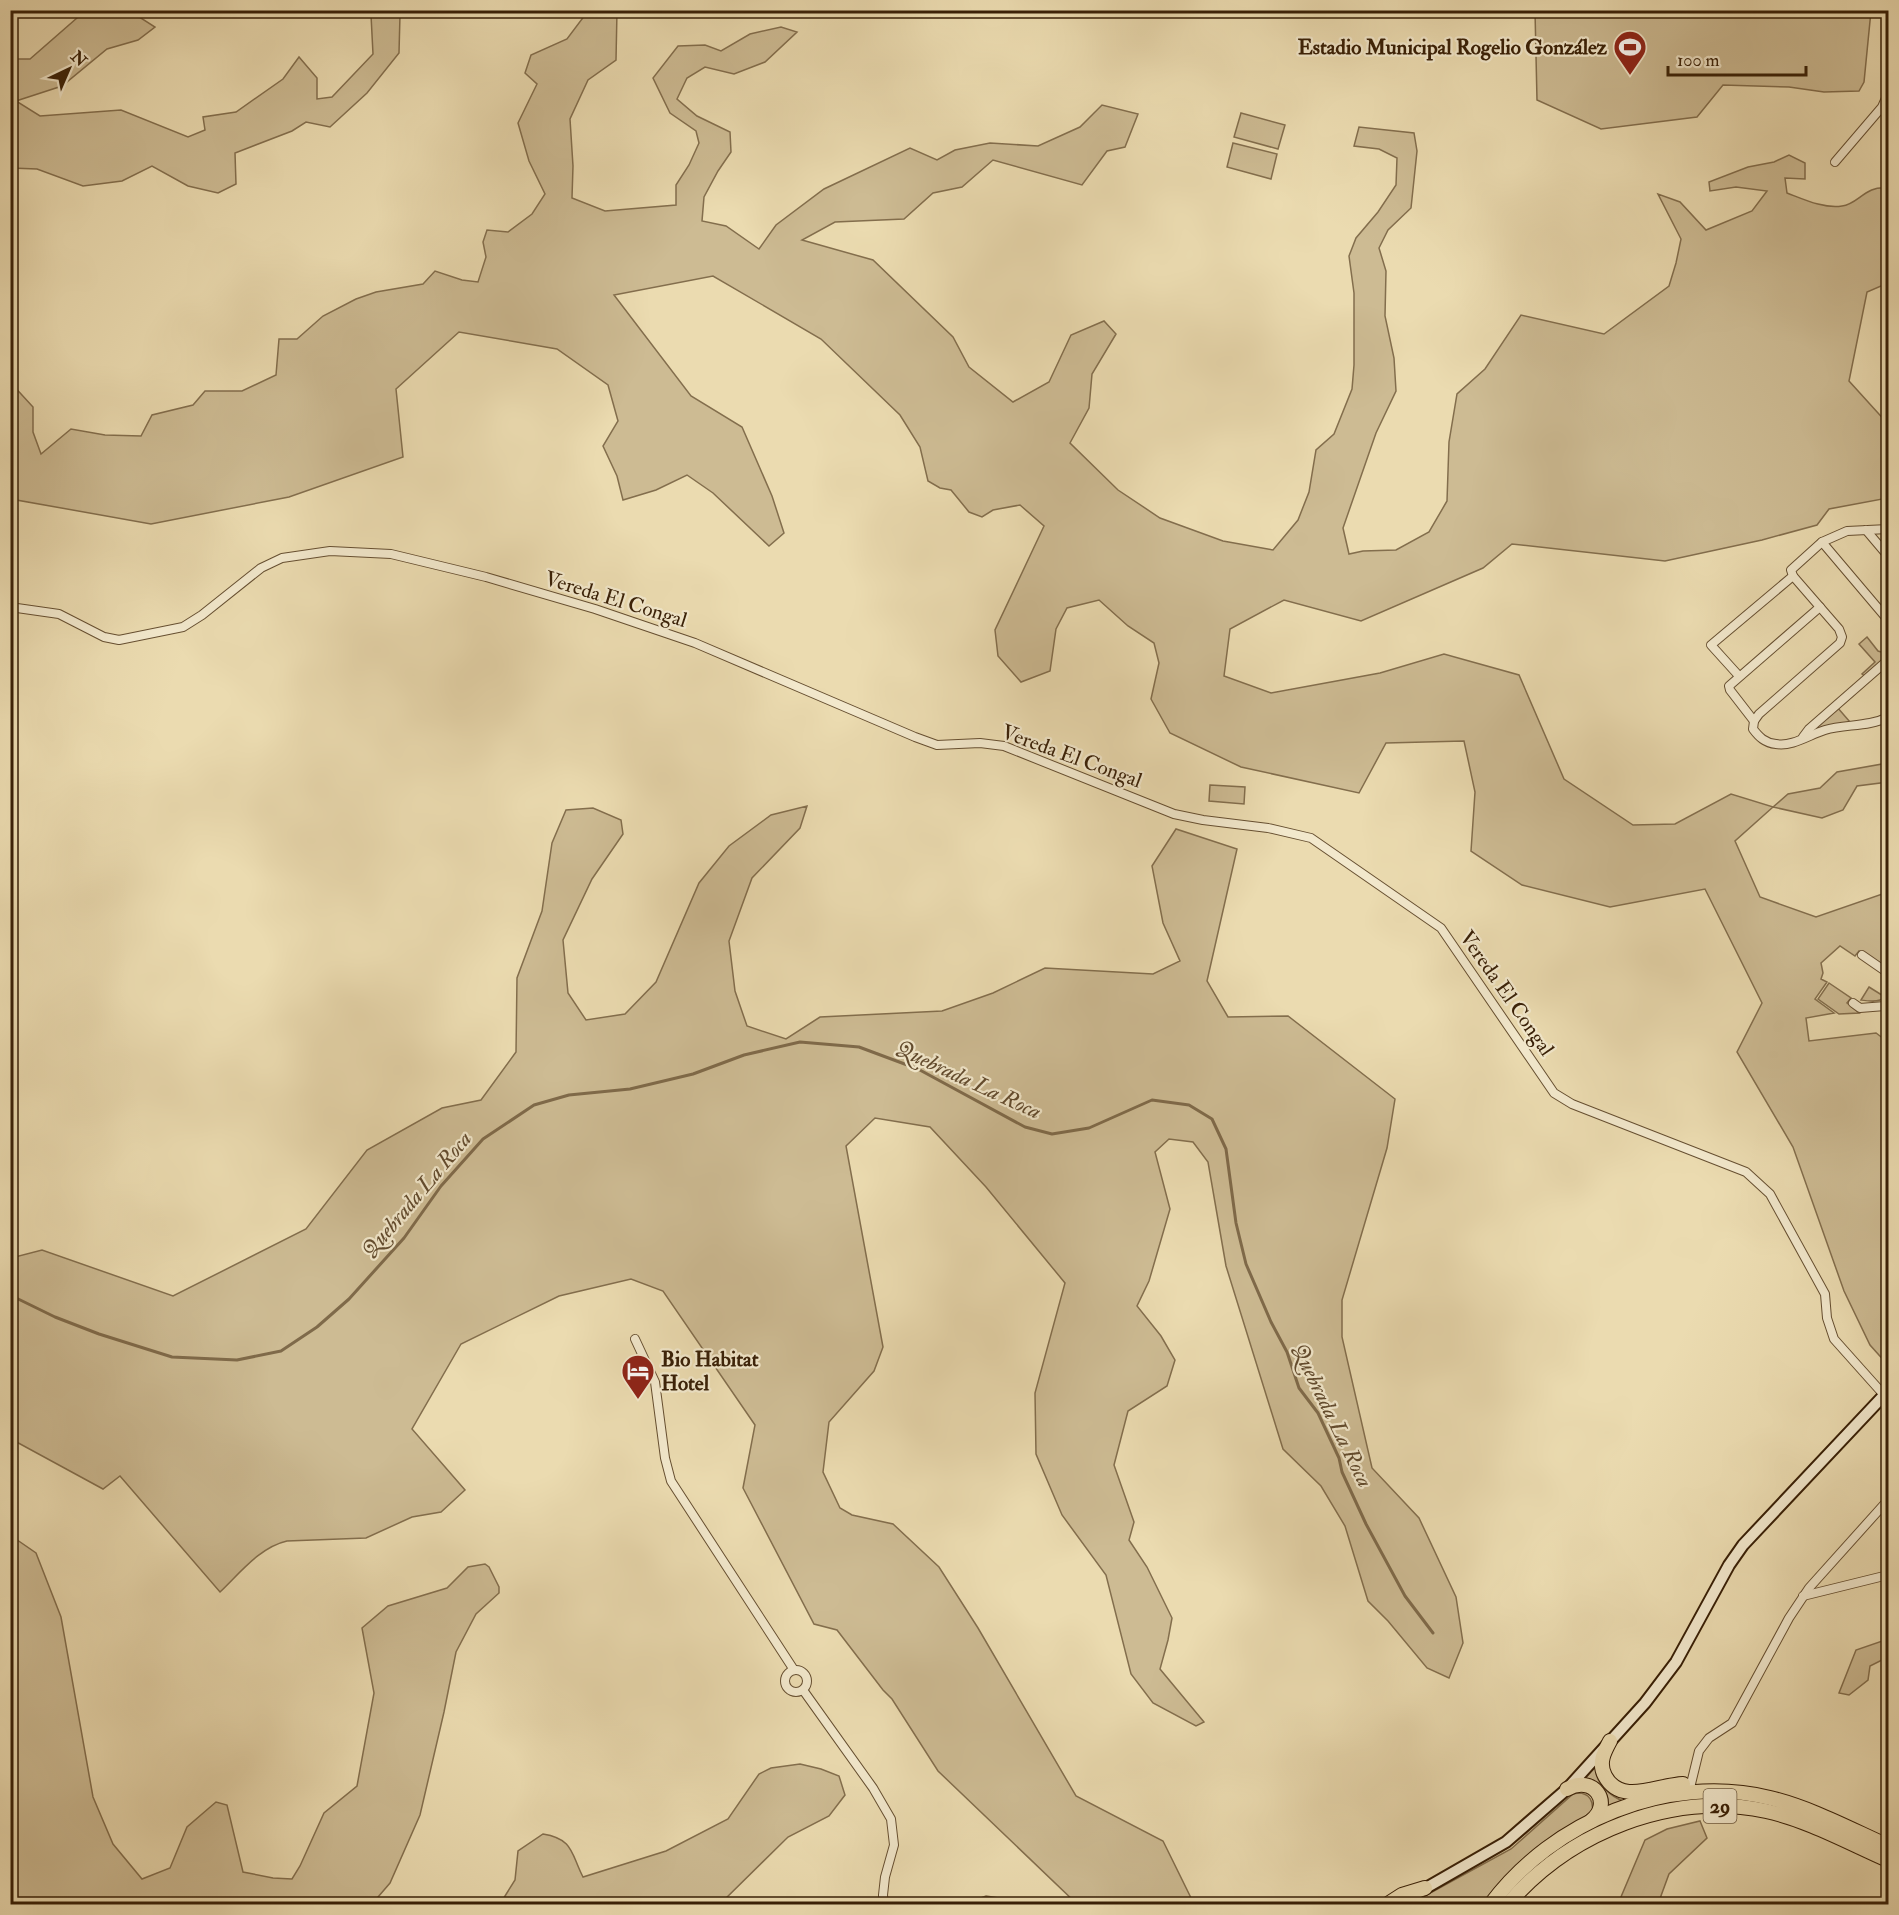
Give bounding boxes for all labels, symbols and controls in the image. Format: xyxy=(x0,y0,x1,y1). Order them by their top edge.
sports icon: Estadio Municipal Rogelio González xyxy=(1612,29,1648,76)
place label: Estadio Municipal Rogelio González xyxy=(1298,34,1608,61)
north arrow xyxy=(39,39,99,99)
scale bar xyxy=(1668,39,1806,77)
text: N xyxy=(66,46,91,72)
text: 100 m xyxy=(1677,49,1720,72)
street label: Vereda El Congal xyxy=(541,565,691,634)
street label: Vereda El Congal xyxy=(998,719,1146,795)
street label: Vereda El Congal xyxy=(1453,925,1560,1062)
water label: Quebrada La Roca xyxy=(892,1034,1046,1126)
water label: Quebrada La Roca xyxy=(356,1126,478,1264)
water label: Quebrada La Roca xyxy=(1285,1339,1379,1492)
place label: Bio Habitat Hotel xyxy=(661,1346,759,1397)
hotel icon: Bio Habitat Hotel xyxy=(620,1353,656,1400)
road number: 29 xyxy=(1704,1789,1736,1823)

